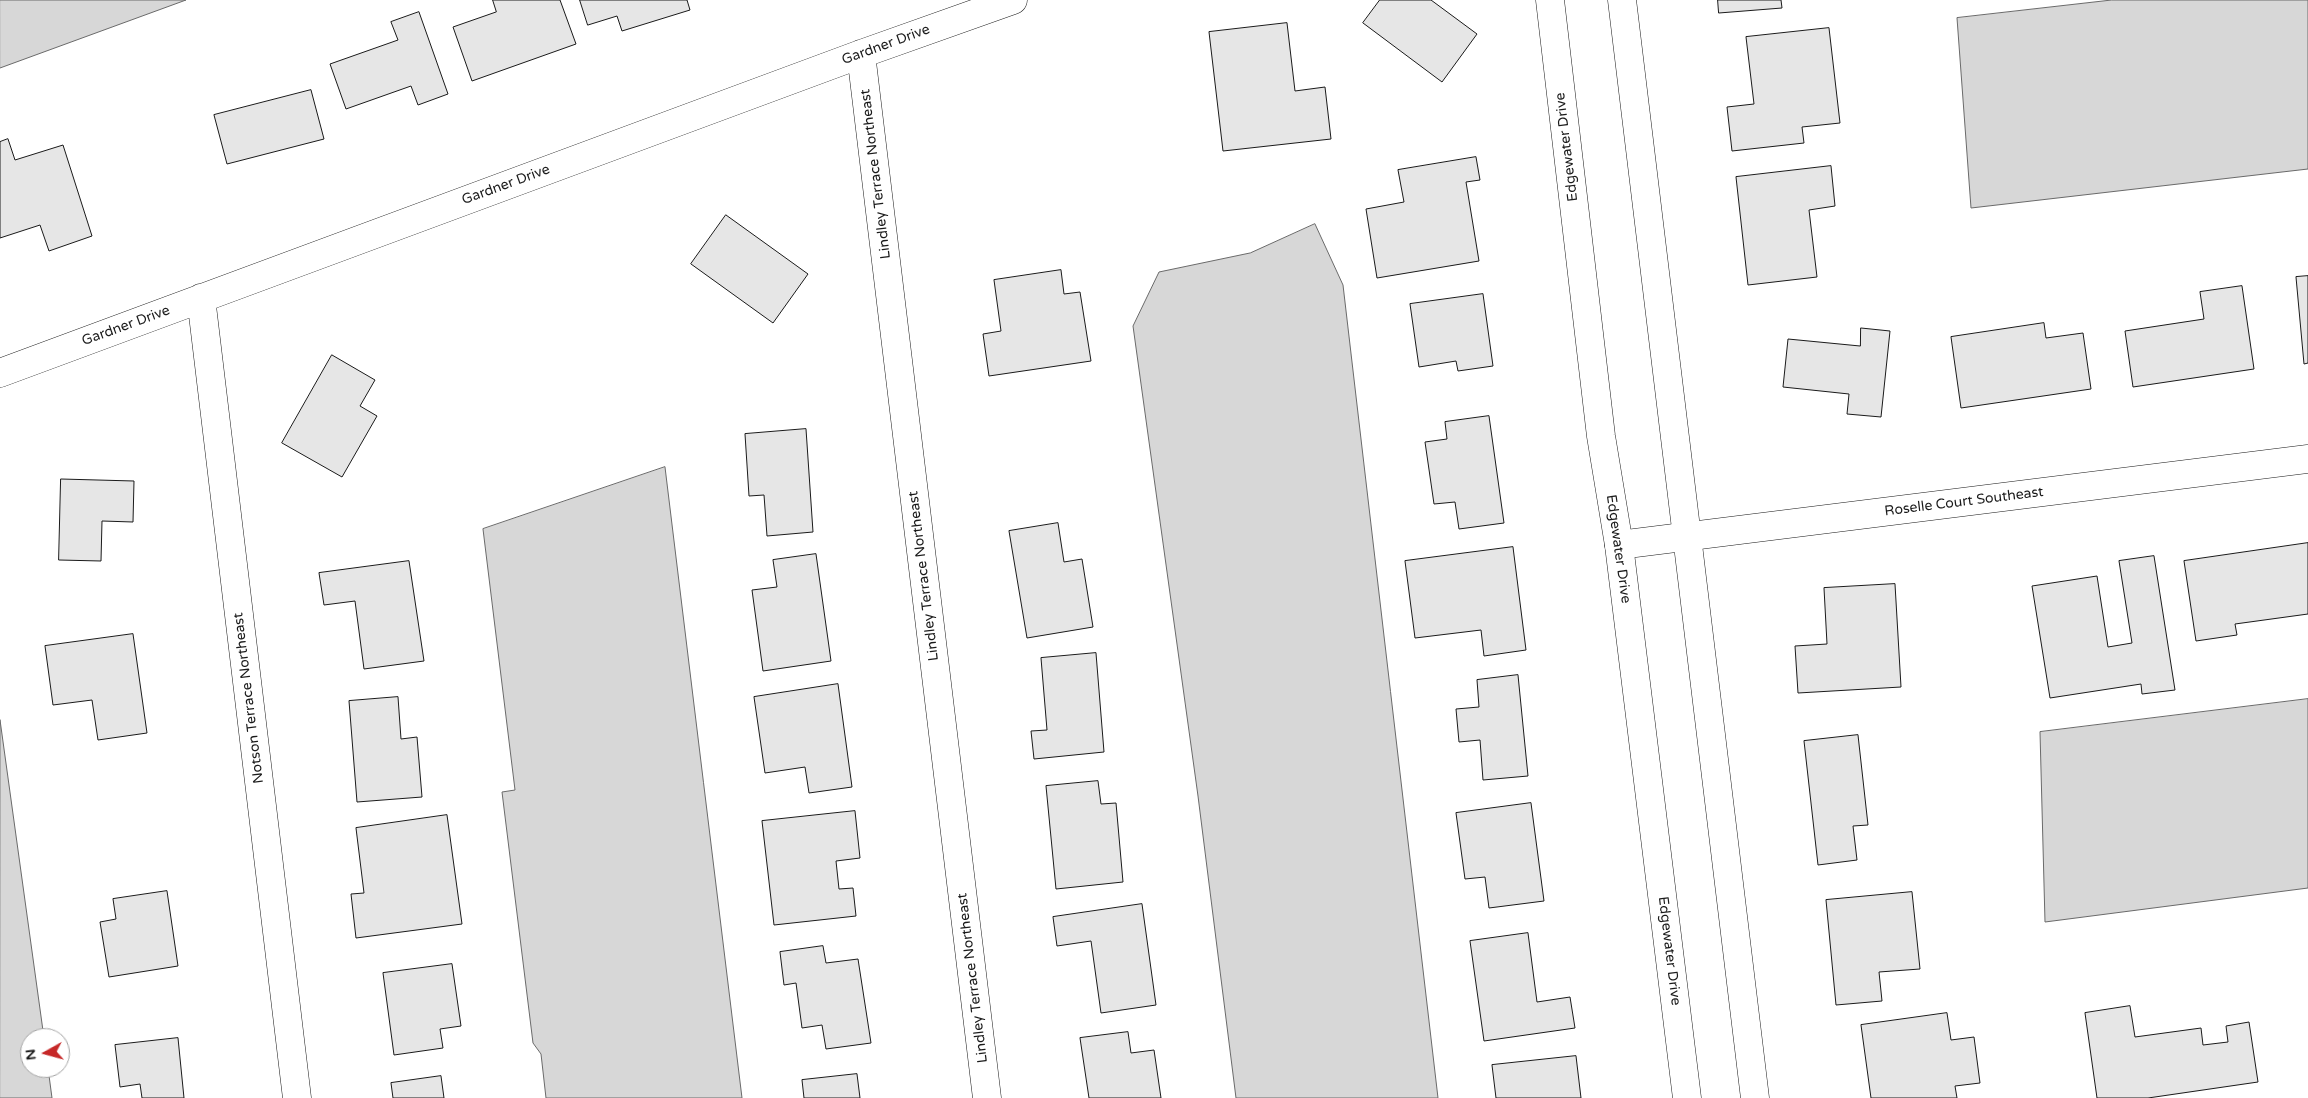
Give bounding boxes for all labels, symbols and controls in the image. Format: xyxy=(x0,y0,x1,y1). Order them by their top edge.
street label: Gardner Drive xyxy=(840,21,932,69)
street label: Lindley Terrace Northeast xyxy=(857,88,895,260)
street label: Edgewater Drive xyxy=(1552,92,1582,202)
street label: Gardner Drive xyxy=(460,161,552,209)
street label: Gardner Drive xyxy=(80,302,172,350)
street label: Roselle Court Southeast xyxy=(1884,484,2044,520)
street label: Lindley Terrace Northeast xyxy=(905,490,943,662)
street label: Edgewater Drive xyxy=(1602,494,1634,604)
street label: Notson Terrace Northeast xyxy=(230,612,268,784)
street label: Lindley Terrace Northeast xyxy=(954,892,992,1064)
street label: Edgewater Drive xyxy=(1654,896,1684,1006)
north arrow xyxy=(20,1028,70,1078)
text: N xyxy=(21,1048,40,1061)

